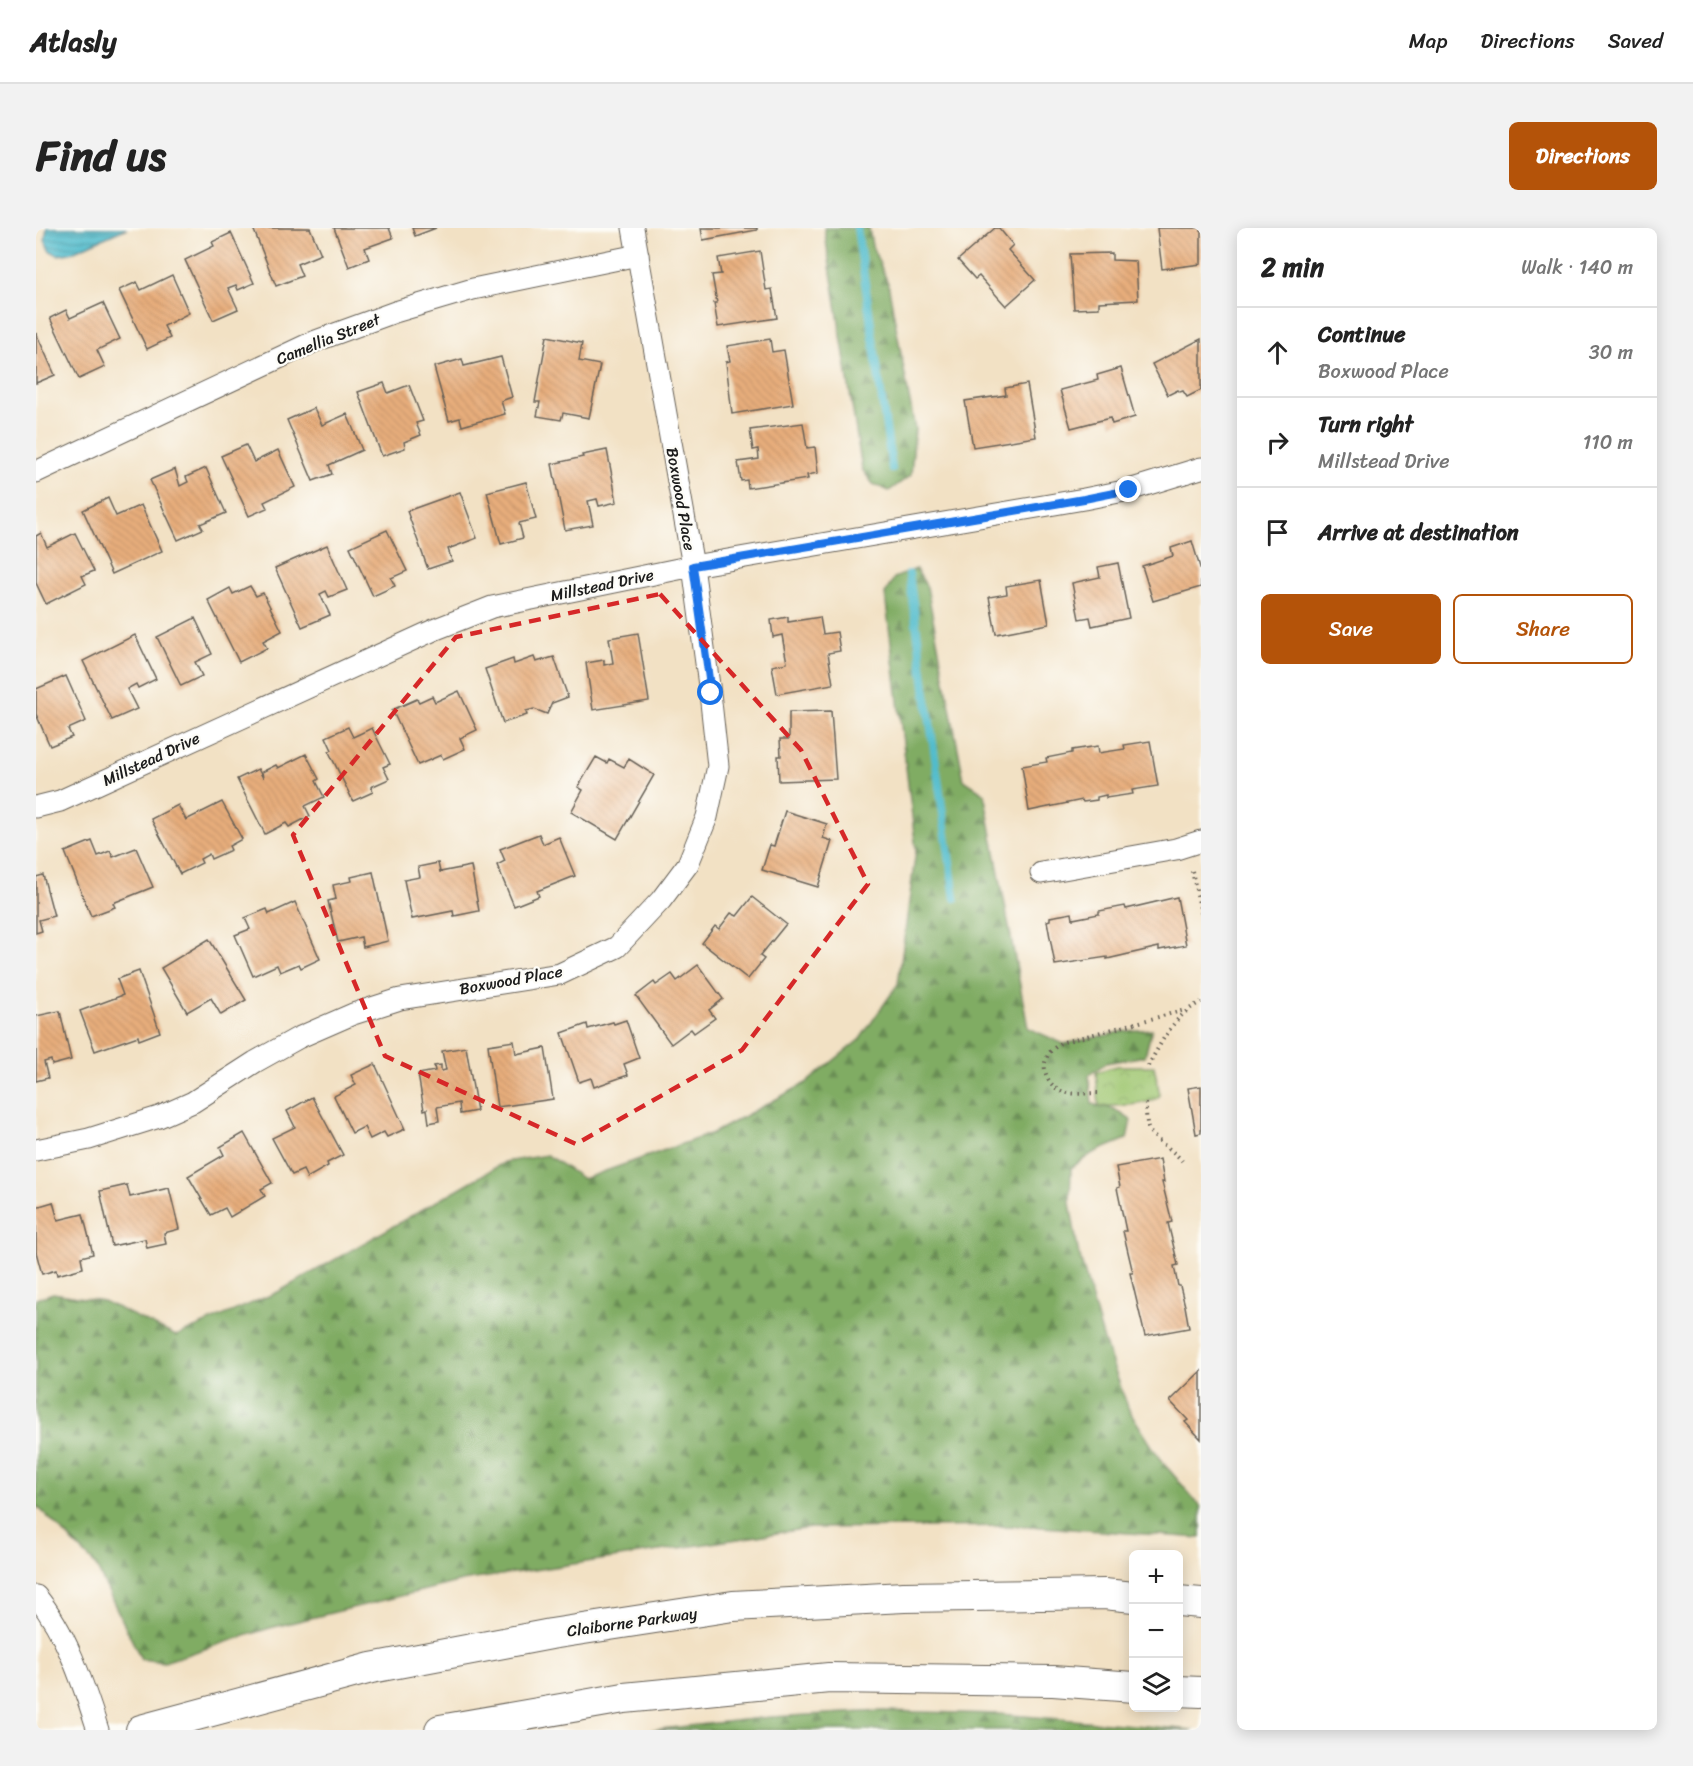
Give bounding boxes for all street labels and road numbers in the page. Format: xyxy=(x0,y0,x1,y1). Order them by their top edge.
street label: Camellia Street xyxy=(271,305,385,373)
street label: Boxwood Place xyxy=(658,445,704,553)
street label: Millstead Drive xyxy=(548,560,656,610)
street label: Millstead Drive xyxy=(97,724,205,794)
street label: Boxwood Place xyxy=(457,957,565,1003)
street label: Claiborne Parkway xyxy=(565,1598,700,1645)

